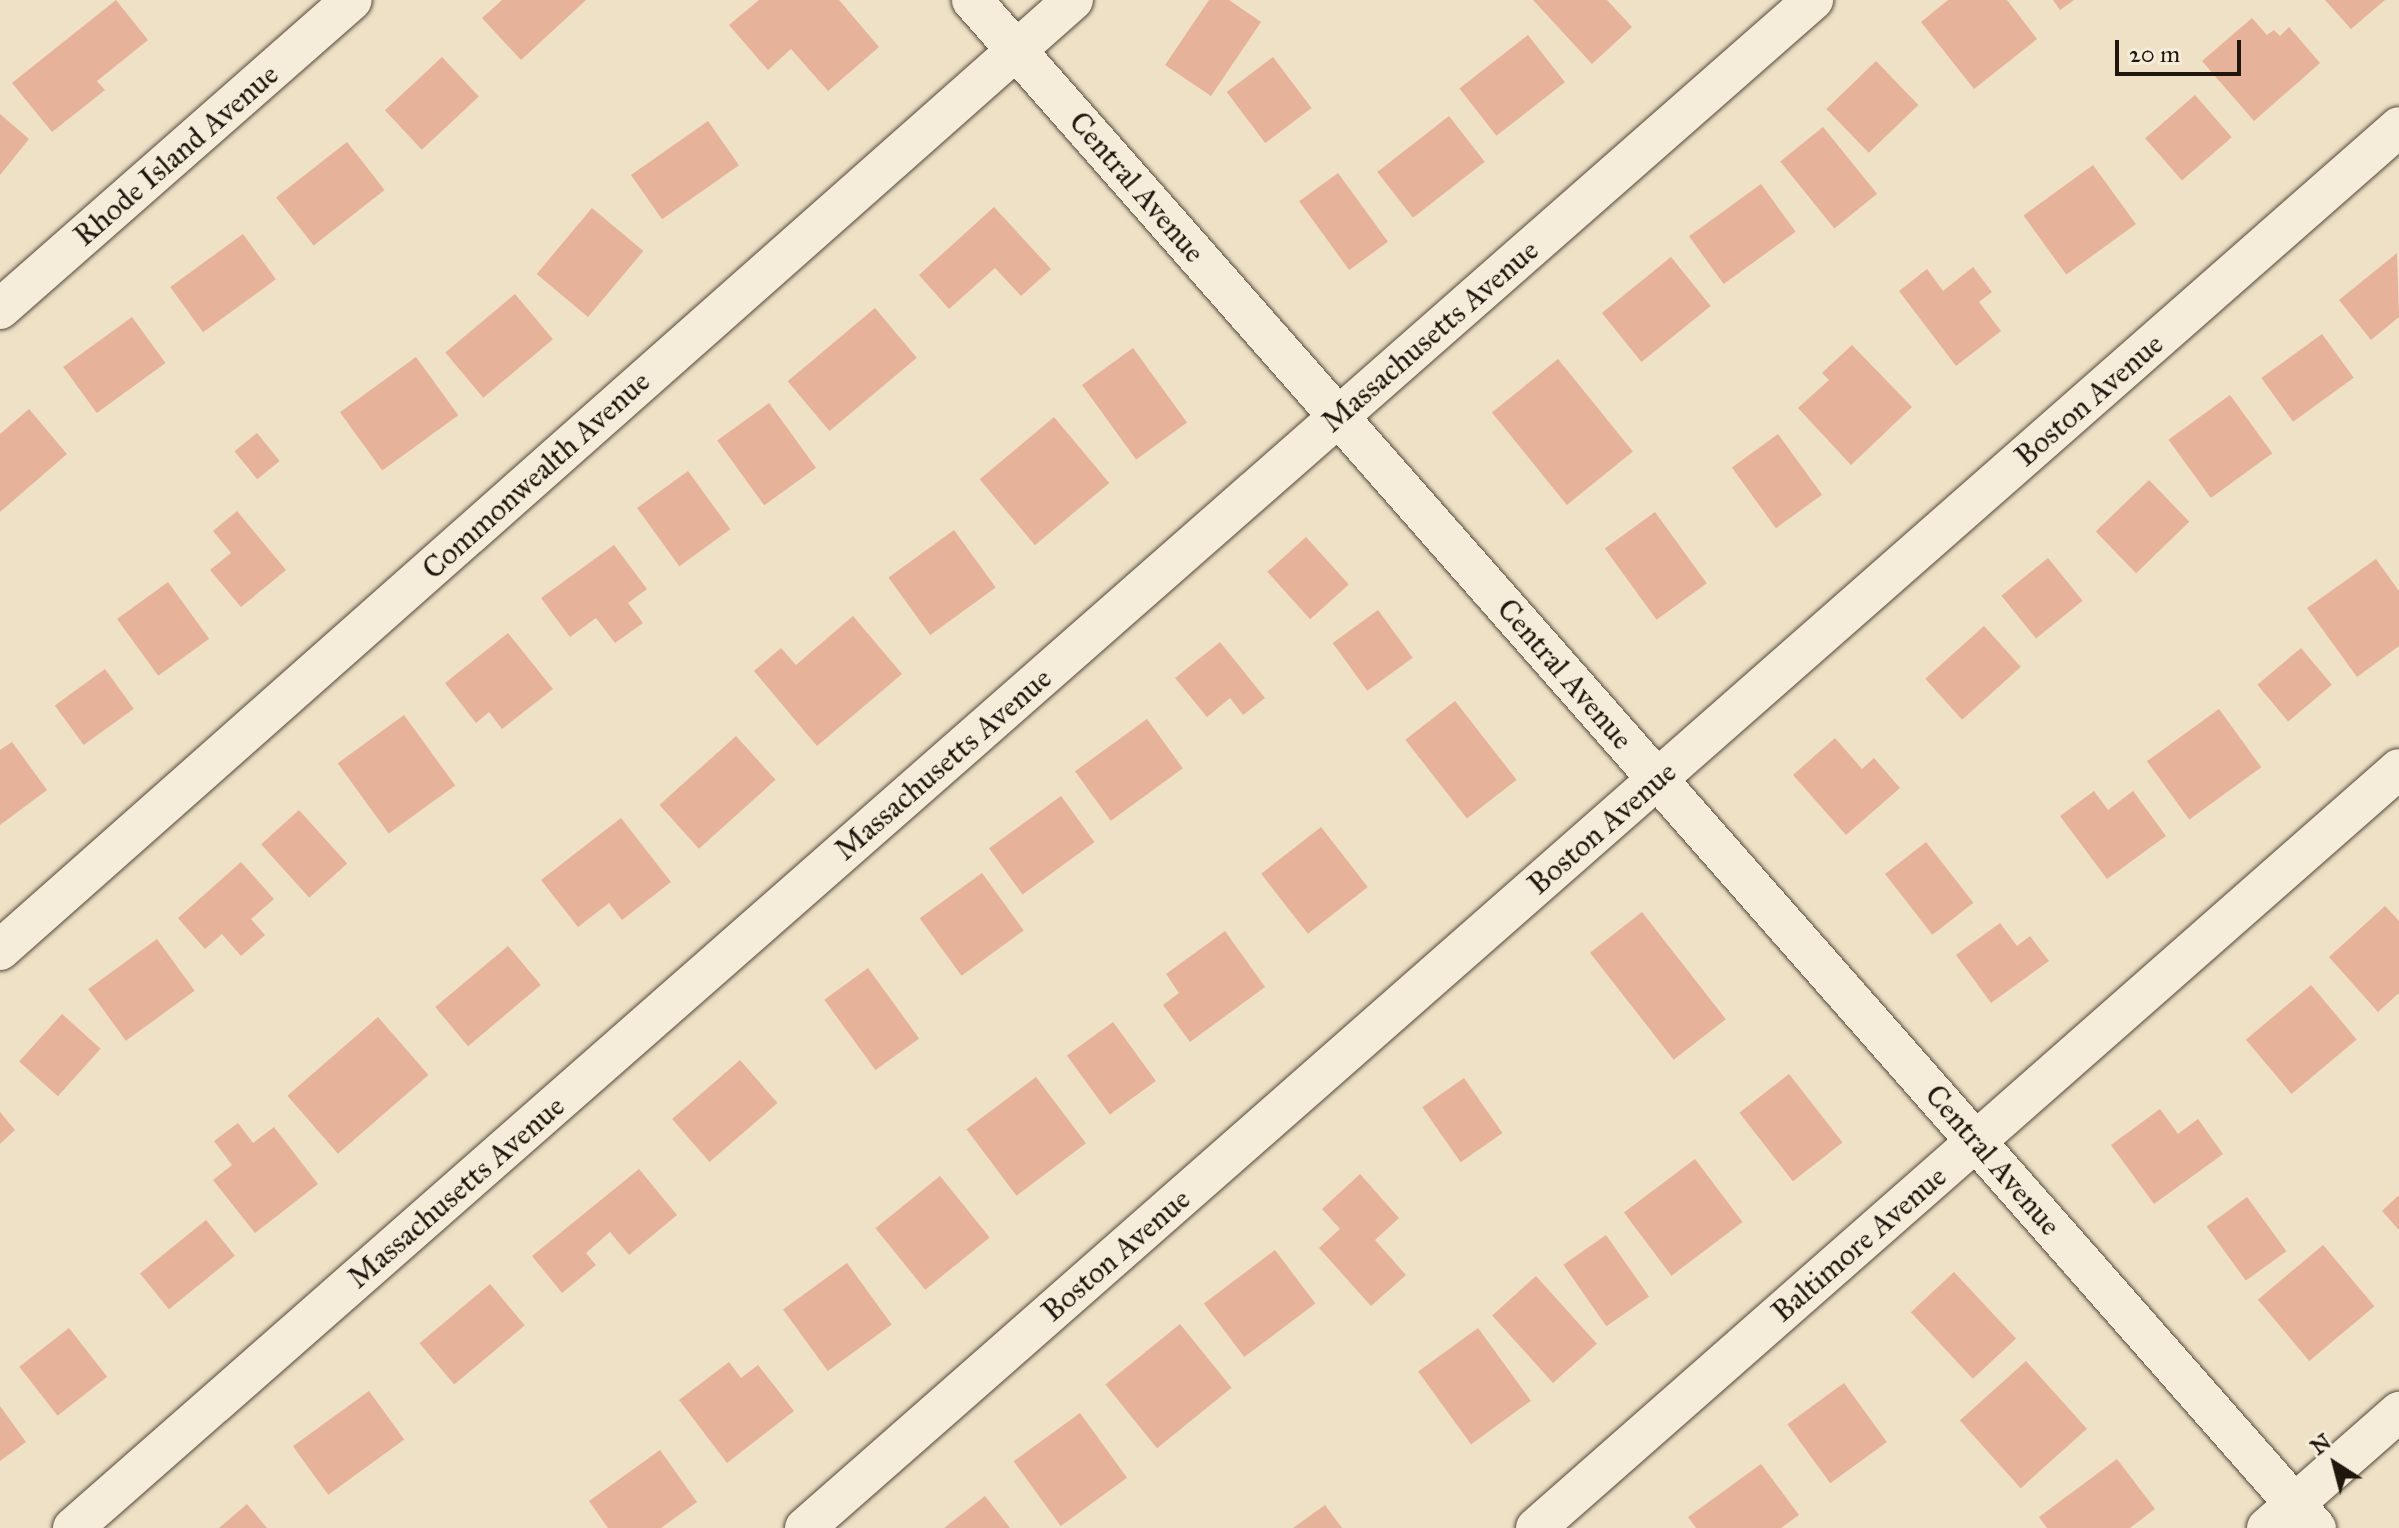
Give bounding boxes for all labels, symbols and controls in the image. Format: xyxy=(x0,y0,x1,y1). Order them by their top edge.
scale bar xyxy=(2119,24,2245,74)
text: 20 m xyxy=(2129,39,2180,69)
street label: Rhode Island Avenue xyxy=(66,56,286,254)
street label: Central Avenue xyxy=(1062,104,1212,270)
street label: Massachusetts Avenue xyxy=(1314,232,1546,440)
street label: Boston Avenue xyxy=(2007,326,2171,474)
street label: Commonwealth Avenue xyxy=(415,363,657,587)
street label: Central Avenue xyxy=(1490,591,1640,757)
street label: Massachusetts Avenue xyxy=(827,660,1059,868)
street label: Boston Avenue xyxy=(1520,754,1684,902)
street label: Central Avenue xyxy=(1918,1077,2068,1243)
street label: Massachusetts Avenue xyxy=(340,1088,572,1296)
street label: Baltimore Avenue xyxy=(1764,1158,1954,1330)
street label: Boston Avenue xyxy=(1034,1181,1198,1329)
north arrow xyxy=(2295,1424,2375,1504)
text: N xyxy=(2305,1428,2336,1461)

